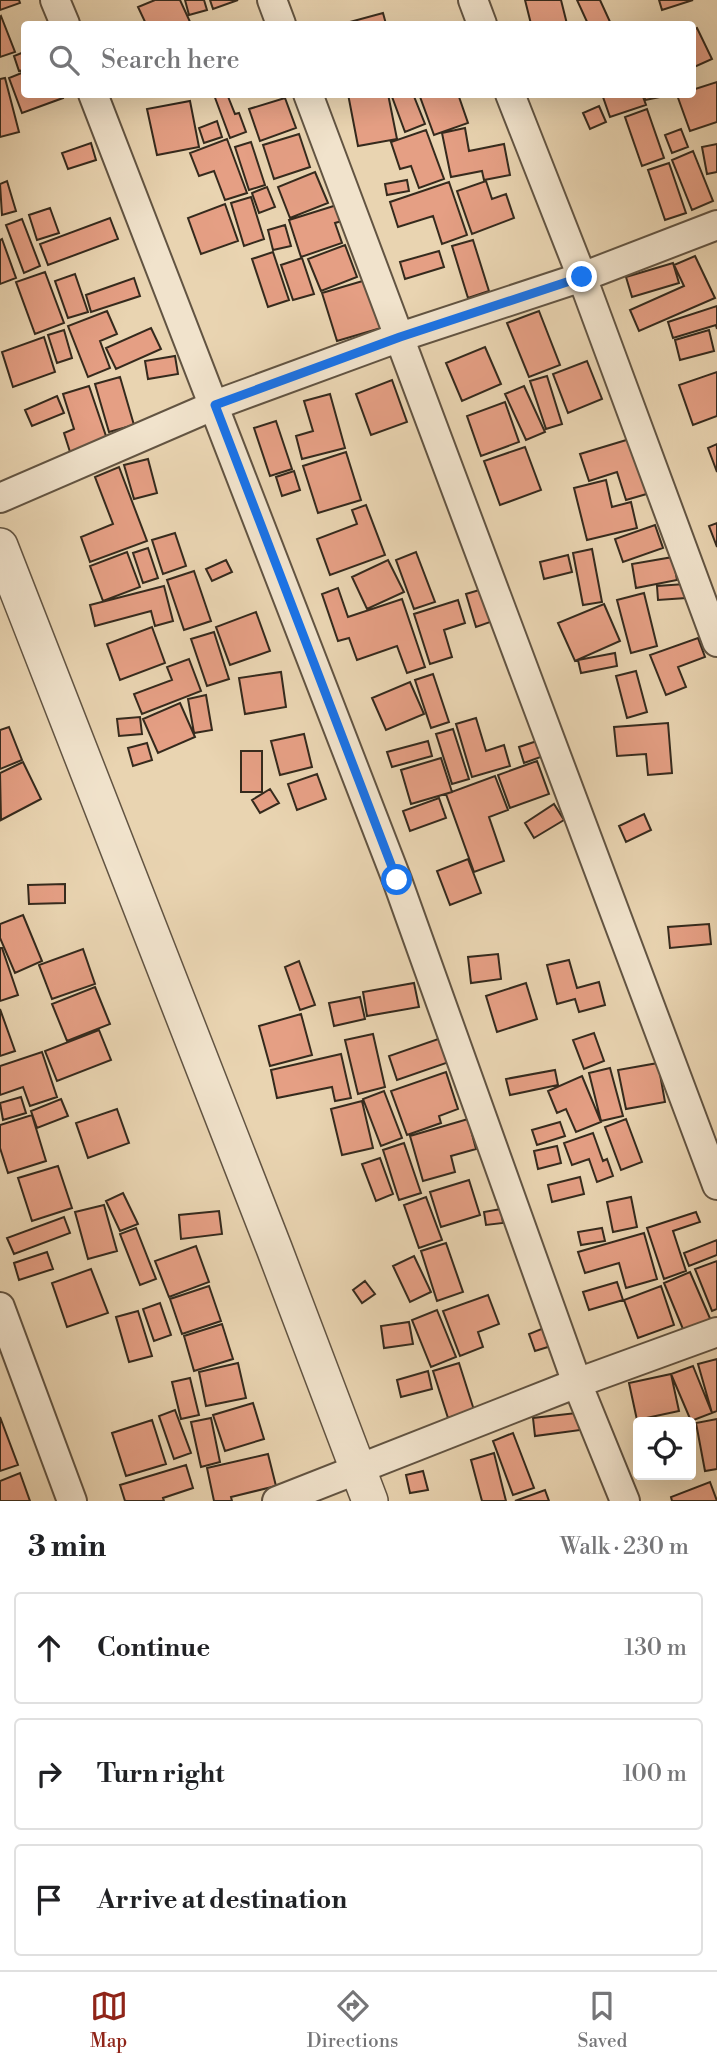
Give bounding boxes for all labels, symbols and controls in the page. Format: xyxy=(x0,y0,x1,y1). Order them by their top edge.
search box xyxy=(21,21,696,98)
icon: search xyxy=(45,41,83,79)
text: Search here xyxy=(101,44,240,76)
route end xyxy=(566,261,597,292)
route start xyxy=(381,864,412,895)
map controls xyxy=(633,1417,696,1480)
button: locate xyxy=(633,1417,696,1480)
text: 3 min xyxy=(28,1528,106,1566)
text: Walk · 230 m xyxy=(560,1533,689,1561)
icon: ahead xyxy=(30,1629,68,1667)
text: Continue xyxy=(97,1632,210,1664)
text: 130 m xyxy=(624,1634,687,1662)
icon: right xyxy=(30,1755,68,1793)
text: Turn right xyxy=(97,1758,225,1790)
text: 100 m xyxy=(622,1760,687,1788)
icon: arrive xyxy=(30,1881,68,1919)
text: Arrive at destination xyxy=(97,1884,347,1916)
tab: Map xyxy=(90,1987,128,2053)
tab: Directions xyxy=(307,1987,398,2053)
tab: Saved xyxy=(578,1987,627,2053)

